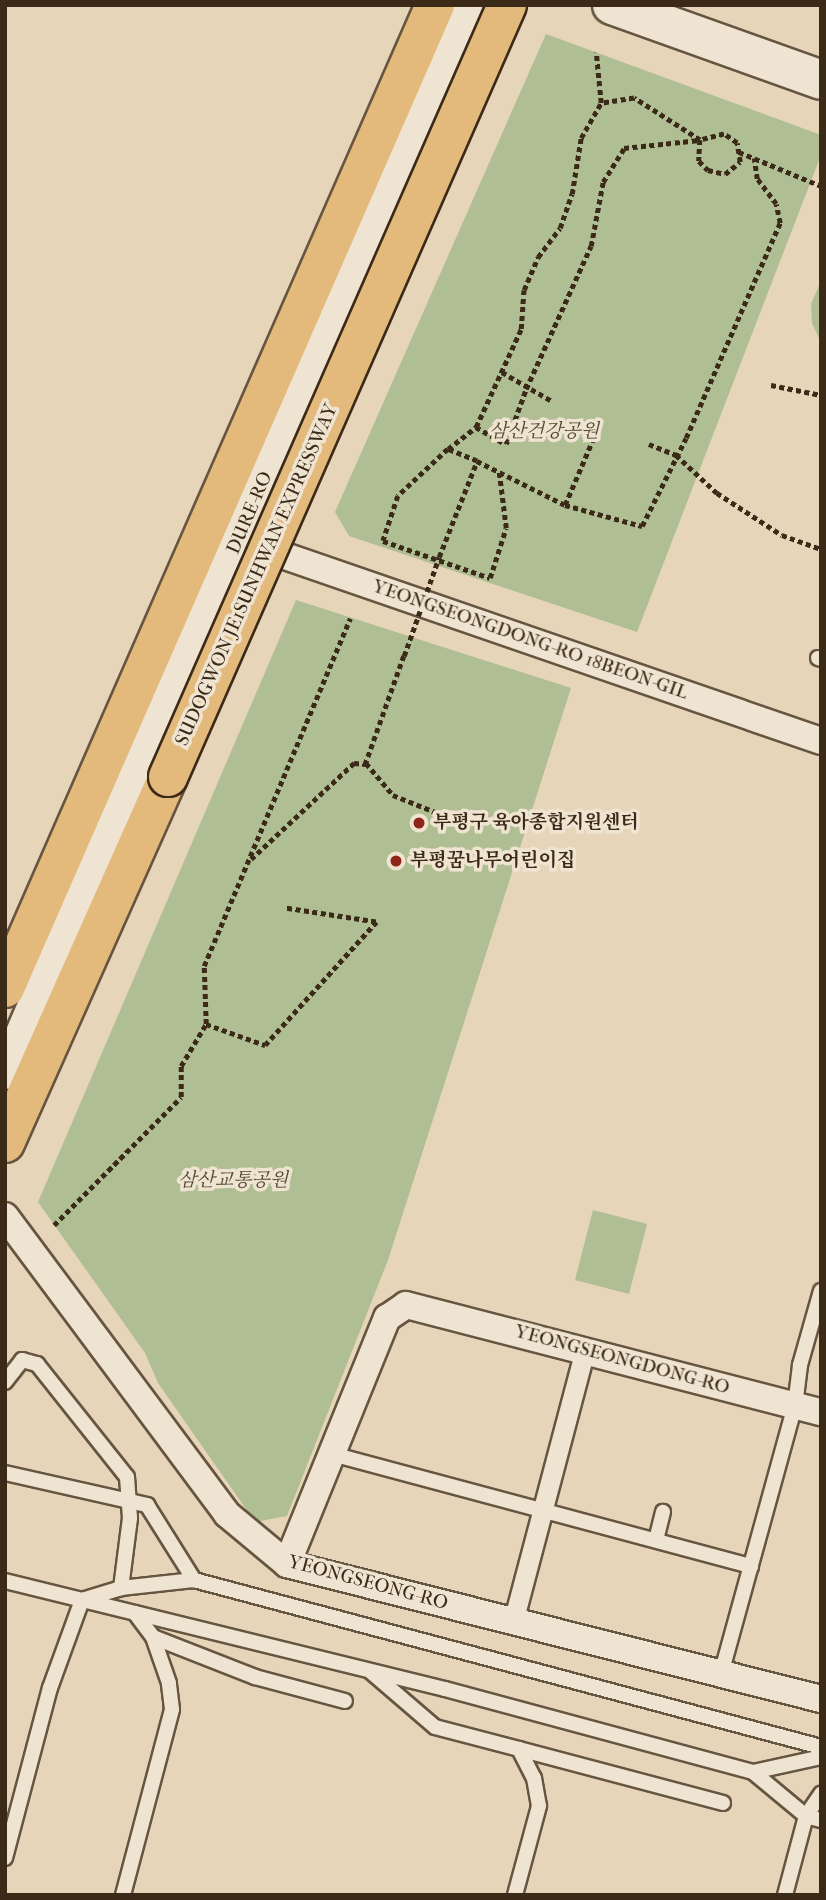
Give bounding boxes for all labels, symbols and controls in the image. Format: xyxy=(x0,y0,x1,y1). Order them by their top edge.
street label: SUDOGWON JE1SUNHWAN EXPRESSWAY xyxy=(171,401,343,749)
park label: 삼산건강공원 xyxy=(489,421,599,443)
street label: DURE-RO xyxy=(222,468,278,558)
street label: YEONGSEONGDONG-RO 18BEON-GIL xyxy=(369,575,691,705)
place label: 부평구 육아종합지원센터 xyxy=(433,812,639,834)
marker: 부평구 육아종합지원센터 xyxy=(411,815,427,831)
place label: 부평꿈나무어린이집 xyxy=(410,850,575,872)
marker: 부평꿈나무어린이집 xyxy=(388,853,404,869)
park label: 삼산교통공원 xyxy=(178,1170,288,1192)
street label: YEONGSEONGDONG-RO xyxy=(512,1320,732,1400)
street label: YEONGSEONG-RO xyxy=(286,1551,450,1615)

